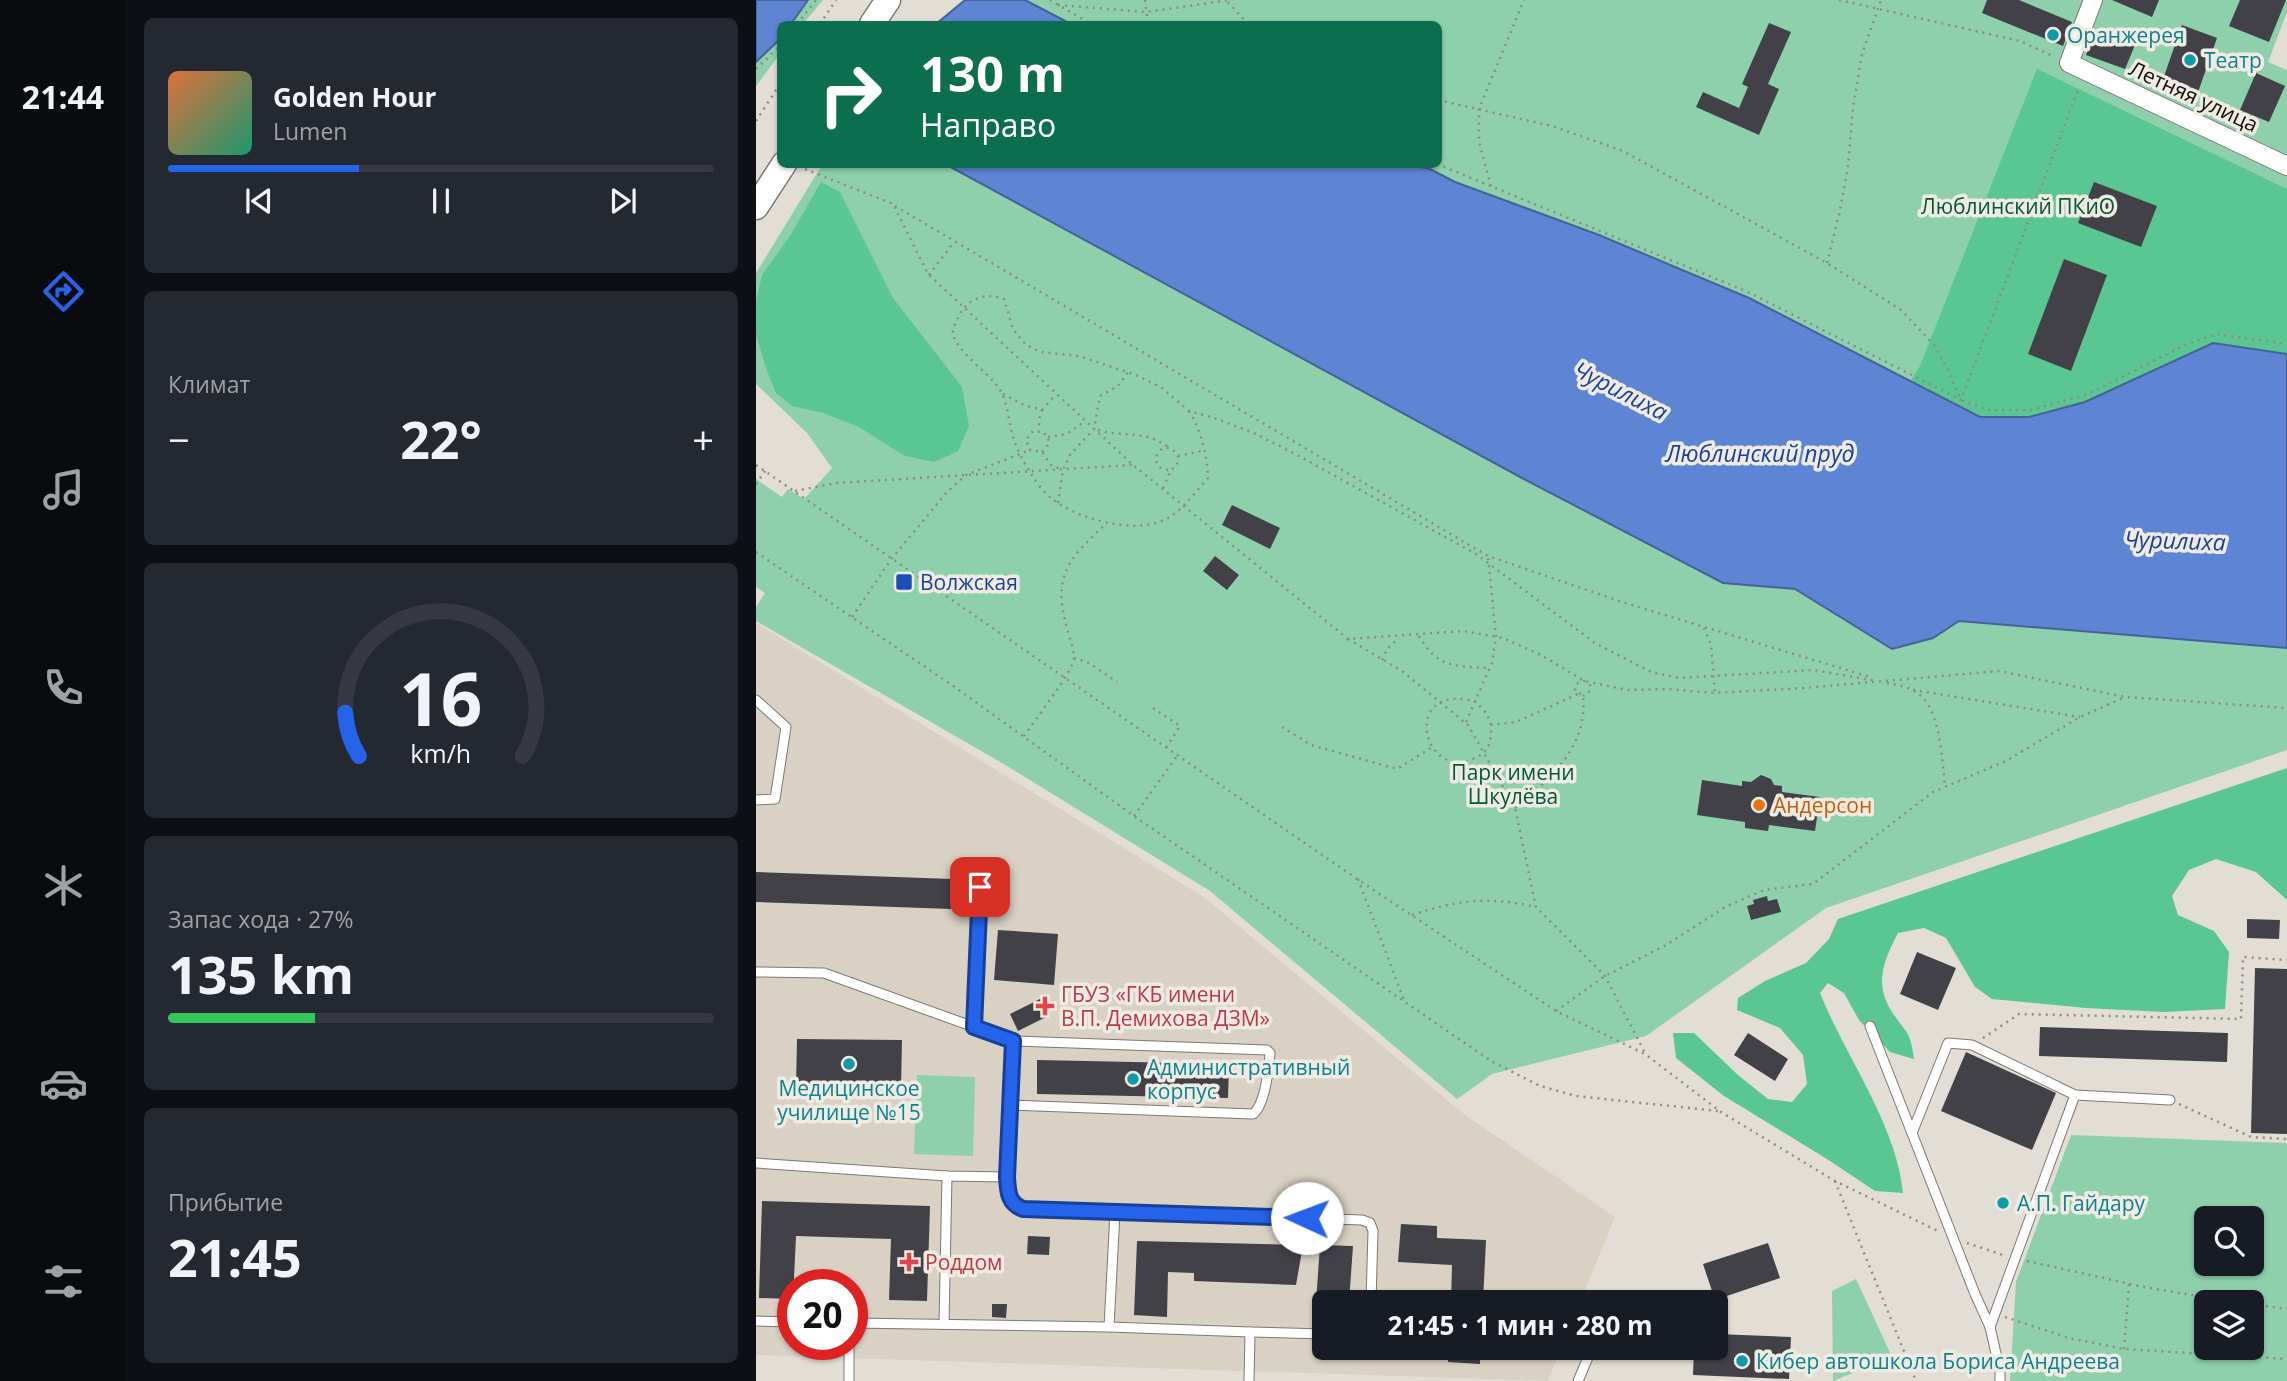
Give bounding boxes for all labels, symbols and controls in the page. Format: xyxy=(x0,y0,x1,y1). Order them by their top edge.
place label: Оранжерея xyxy=(2067,21,2185,49)
marker: Оранжерея xyxy=(2045,27,2061,43)
text: 130 m xyxy=(920,40,1065,106)
place label: Театр xyxy=(2204,46,2262,74)
icon: right xyxy=(805,49,896,140)
marker: Театр xyxy=(2182,52,2198,68)
street label: Летняя улица xyxy=(2125,54,2263,138)
text: 21:44 xyxy=(22,75,104,118)
text: Golden Hour xyxy=(273,79,436,115)
text: Направо xyxy=(920,103,1056,146)
text: Lumen xyxy=(273,115,347,147)
icon: previous xyxy=(240,182,278,220)
icon: pause xyxy=(422,182,460,220)
icon: next xyxy=(604,182,642,220)
park label: Люблинский ПКиО xyxy=(1921,192,2115,220)
icon: directions xyxy=(39,267,88,316)
water label: Чурилиха xyxy=(1569,353,1673,427)
text: Климат xyxy=(168,368,250,400)
text: 22° xyxy=(400,403,482,474)
text: − xyxy=(168,413,190,465)
text: + xyxy=(692,413,714,465)
water label: Люблинский пруд xyxy=(1665,437,1854,469)
icon: music xyxy=(39,465,88,514)
water label: Чурилиха xyxy=(2124,522,2226,558)
place label: Волжская xyxy=(920,568,1018,596)
marker: Волжская xyxy=(894,572,914,592)
text: 16 xyxy=(399,649,483,748)
icon: phone xyxy=(39,663,88,712)
text: km/h xyxy=(411,736,471,770)
park label: Парк имени Шкулёва xyxy=(1451,758,1575,810)
place label: Андерсон xyxy=(1773,791,1872,819)
marker: Андерсон xyxy=(1751,797,1767,813)
pin xyxy=(950,857,1010,917)
icon: climate xyxy=(39,861,88,910)
icon: arrive xyxy=(961,868,999,906)
text: Запас хода · 27% xyxy=(168,903,353,935)
text: 135 km xyxy=(168,938,354,1009)
place label: ГБУЗ «ГКБ имени В.П. Демихова ДЗМ» xyxy=(1061,980,1270,1032)
marker: ГБУЗ «ГКБ имени В.П. Демихова ДЗМ» xyxy=(1035,996,1055,1016)
place label: Административный корпус xyxy=(1147,1053,1350,1105)
marker: Медицинское училище №15 xyxy=(841,1056,857,1072)
icon: car xyxy=(39,1059,88,1108)
marker: Административный корпус xyxy=(1125,1071,1141,1087)
place label: Медицинское училище №15 xyxy=(777,1074,921,1126)
position arrow xyxy=(1270,1181,1344,1255)
text: Прибытие xyxy=(168,1186,283,1218)
place label: А.П. Гайдару xyxy=(2017,1189,2146,1217)
marker: А.П. Гайдару xyxy=(1995,1195,2011,1211)
map controls xyxy=(2194,1206,2264,1360)
button: search xyxy=(2194,1206,2264,1276)
text: 21:45 xyxy=(168,1221,302,1292)
place label: Роддом xyxy=(925,1248,1002,1276)
marker: Роддом xyxy=(899,1252,919,1272)
icon: filters xyxy=(39,1257,88,1306)
speed limit sign: 20 xyxy=(777,1269,868,1360)
button: layers xyxy=(2194,1290,2264,1360)
text: 21:45 · 1 мин · 280 m xyxy=(1387,1307,1653,1343)
place label: Кибер автошкола Бориса Андреева xyxy=(1756,1347,2120,1375)
marker: Кибер автошкола Бориса Андреева xyxy=(1734,1353,1750,1369)

